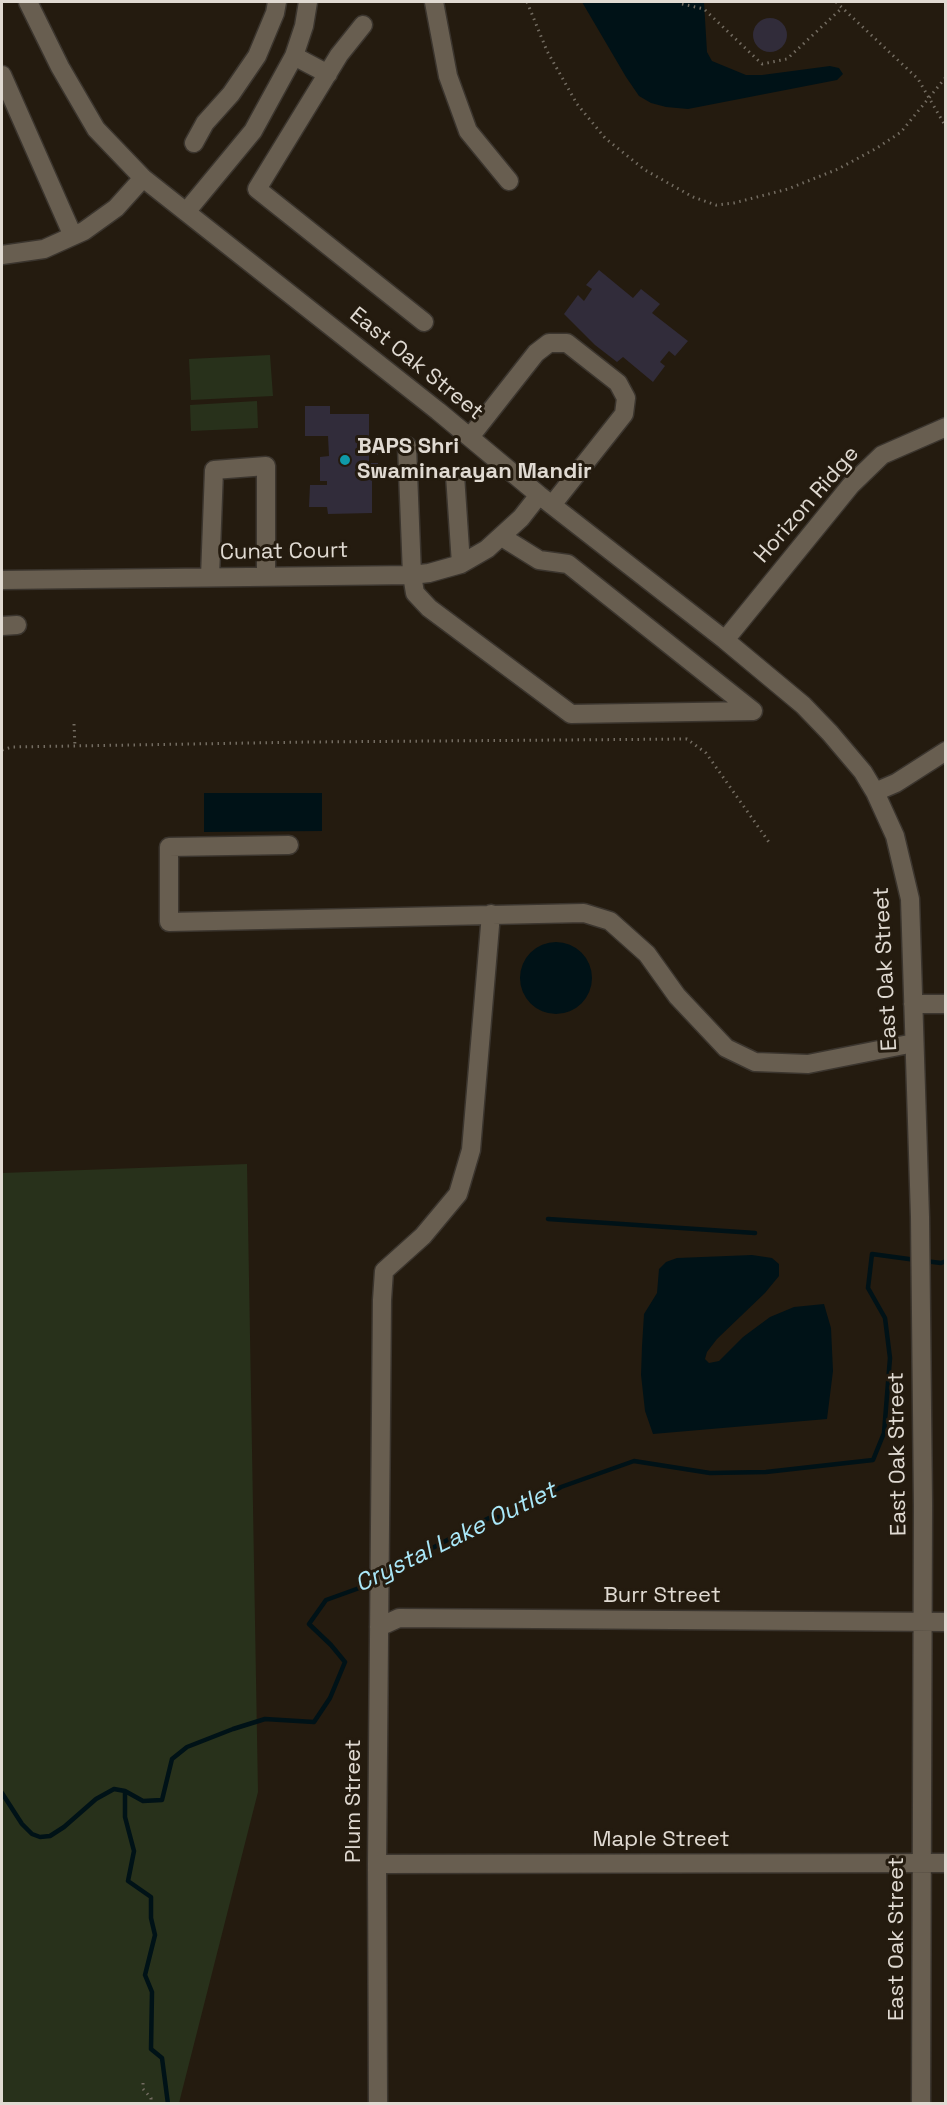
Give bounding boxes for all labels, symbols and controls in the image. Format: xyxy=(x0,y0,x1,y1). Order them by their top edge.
street label: East Oak Street xyxy=(344,302,488,426)
place label: BAPS Shri Swaminarayan Mandir xyxy=(357,434,592,486)
street label: Horizon Ridge xyxy=(749,441,865,569)
marker: BAPS Shri Swaminarayan Mandir xyxy=(338,453,352,467)
street label: Cunat Court xyxy=(220,538,348,566)
street label: East Oak Street xyxy=(869,886,903,1052)
street label: East Oak Street xyxy=(883,1372,913,1536)
water label: Crystal Lake Outlet xyxy=(351,1477,561,1599)
street label: Burr Street xyxy=(603,1583,721,1609)
street label: Plum Street xyxy=(341,1739,367,1863)
street label: Maple Street xyxy=(592,1827,730,1853)
street label: East Oak Street xyxy=(884,1857,910,2021)

